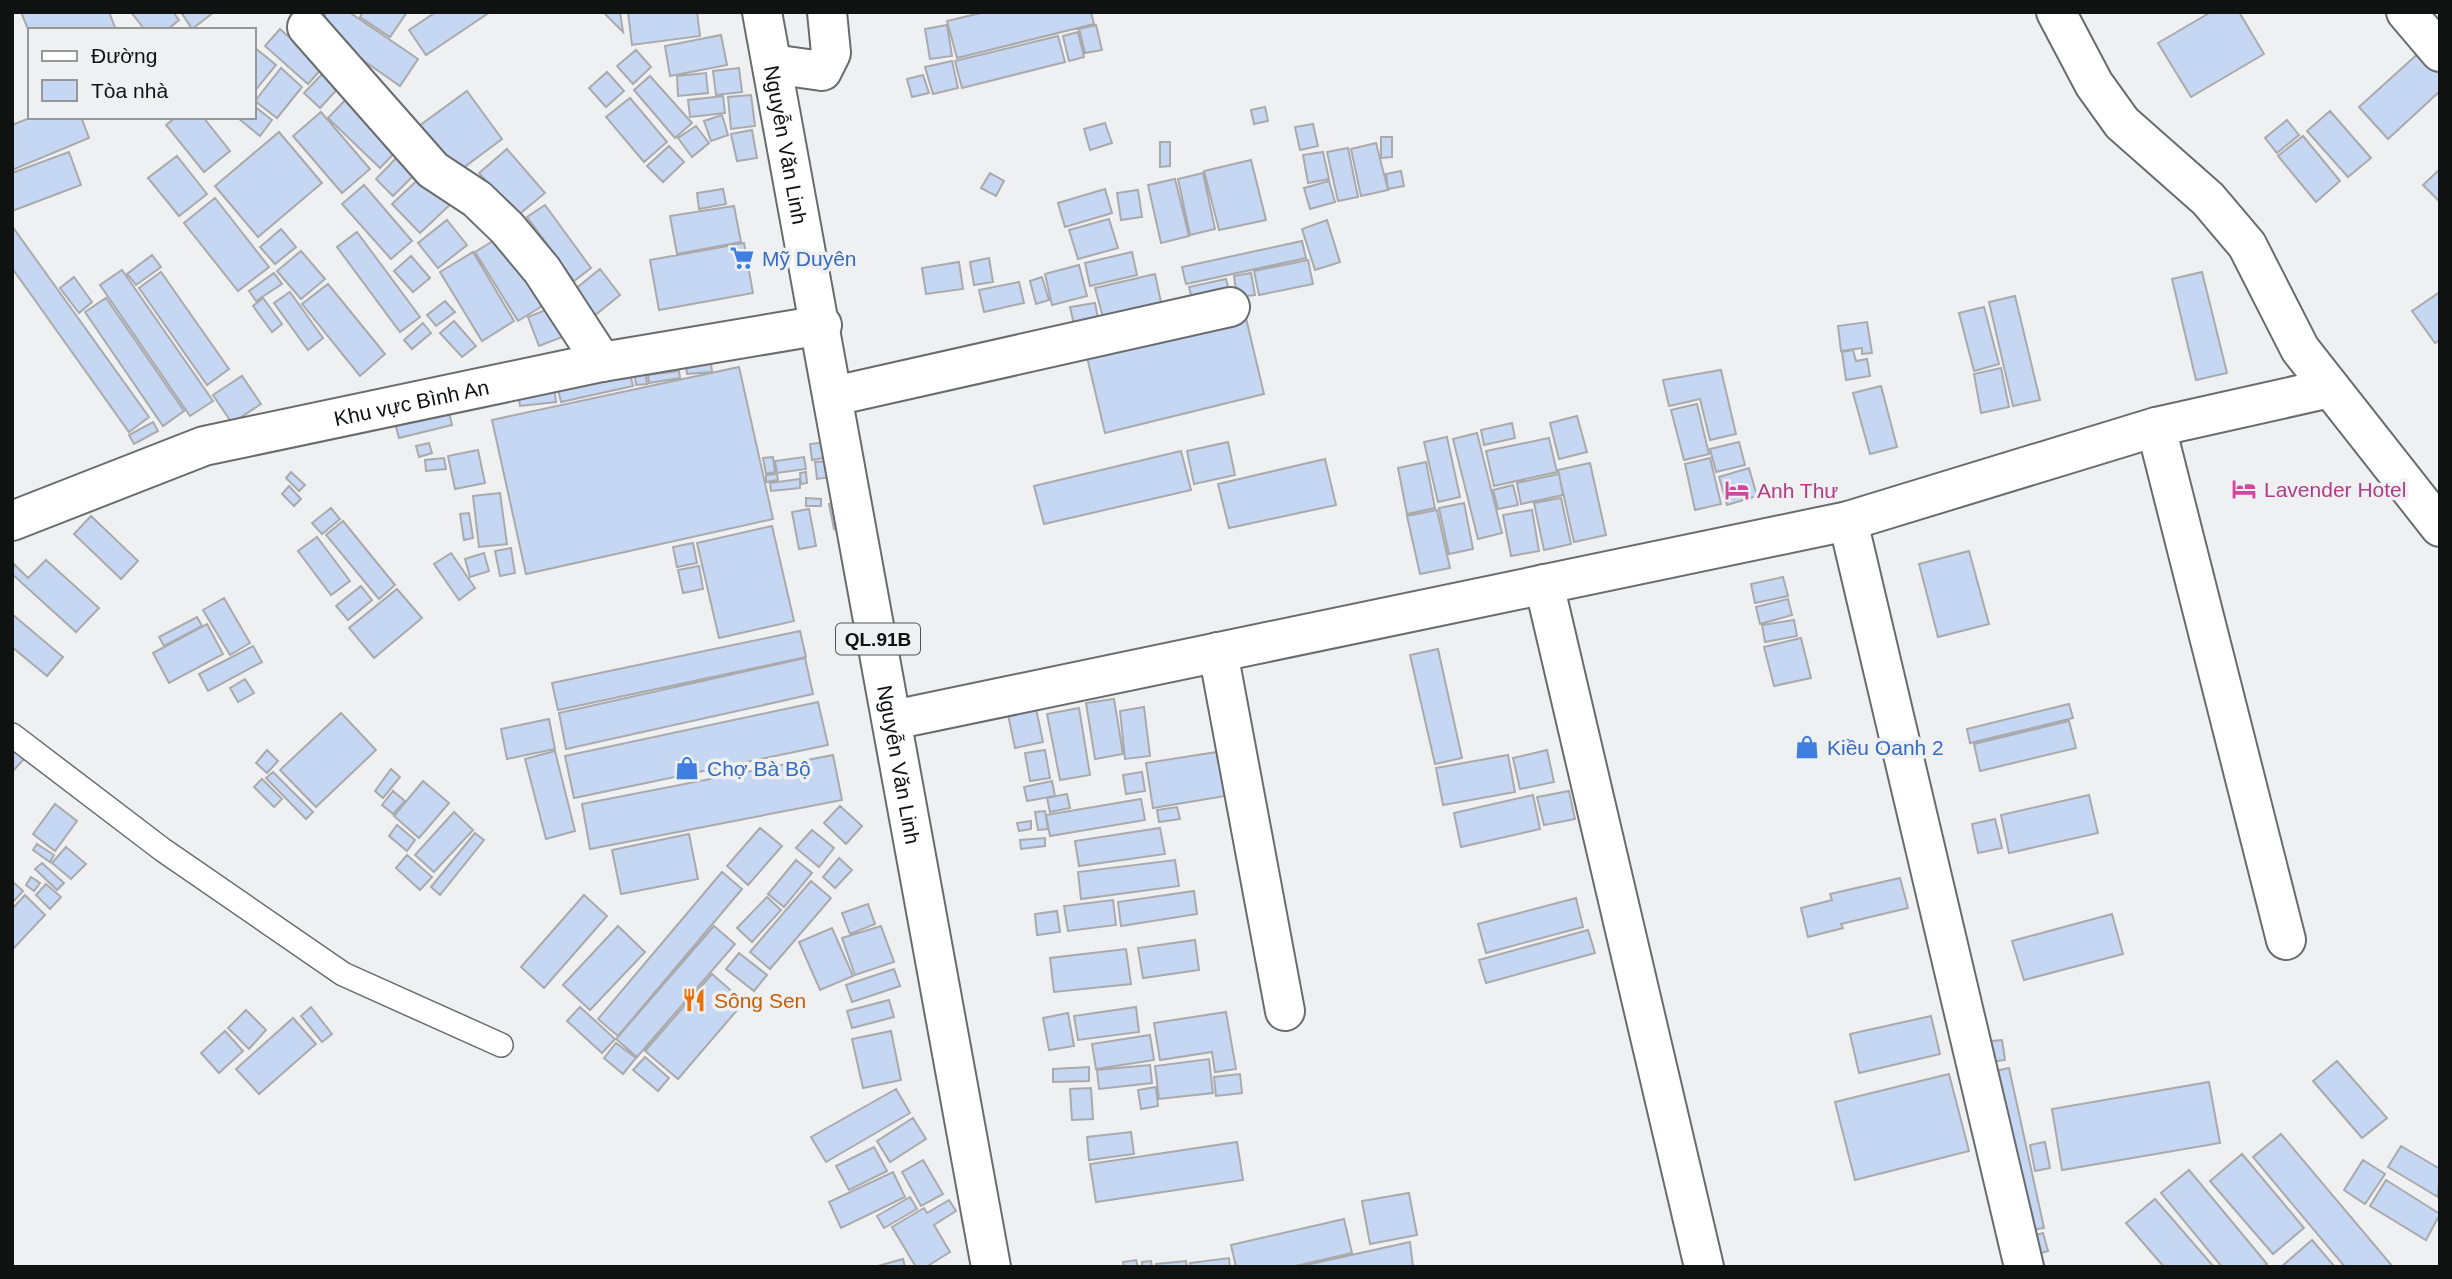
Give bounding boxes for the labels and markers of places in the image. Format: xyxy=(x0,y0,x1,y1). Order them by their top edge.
supermarket icon: Mỹ Duyên xyxy=(728,244,756,272)
place label: Mỹ Duyên xyxy=(762,247,857,270)
hotel icon: Lavender Hotel xyxy=(2230,475,2258,503)
hotel icon: Anh Thư xyxy=(1723,476,1751,504)
place label: Lavender Hotel xyxy=(2264,478,2406,501)
place label: Anh Thư xyxy=(1757,479,1838,502)
shop icon: Kiều Oanh 2 xyxy=(1793,733,1821,761)
place label: Kiều Oanh 2 xyxy=(1827,736,1944,759)
shop icon: Chợ Bà Bộ xyxy=(673,754,701,782)
place label: Chợ Bà Bộ xyxy=(707,757,811,780)
restaurant icon: Sông Sen xyxy=(680,986,708,1014)
place label: Sông Sen xyxy=(714,989,806,1012)

